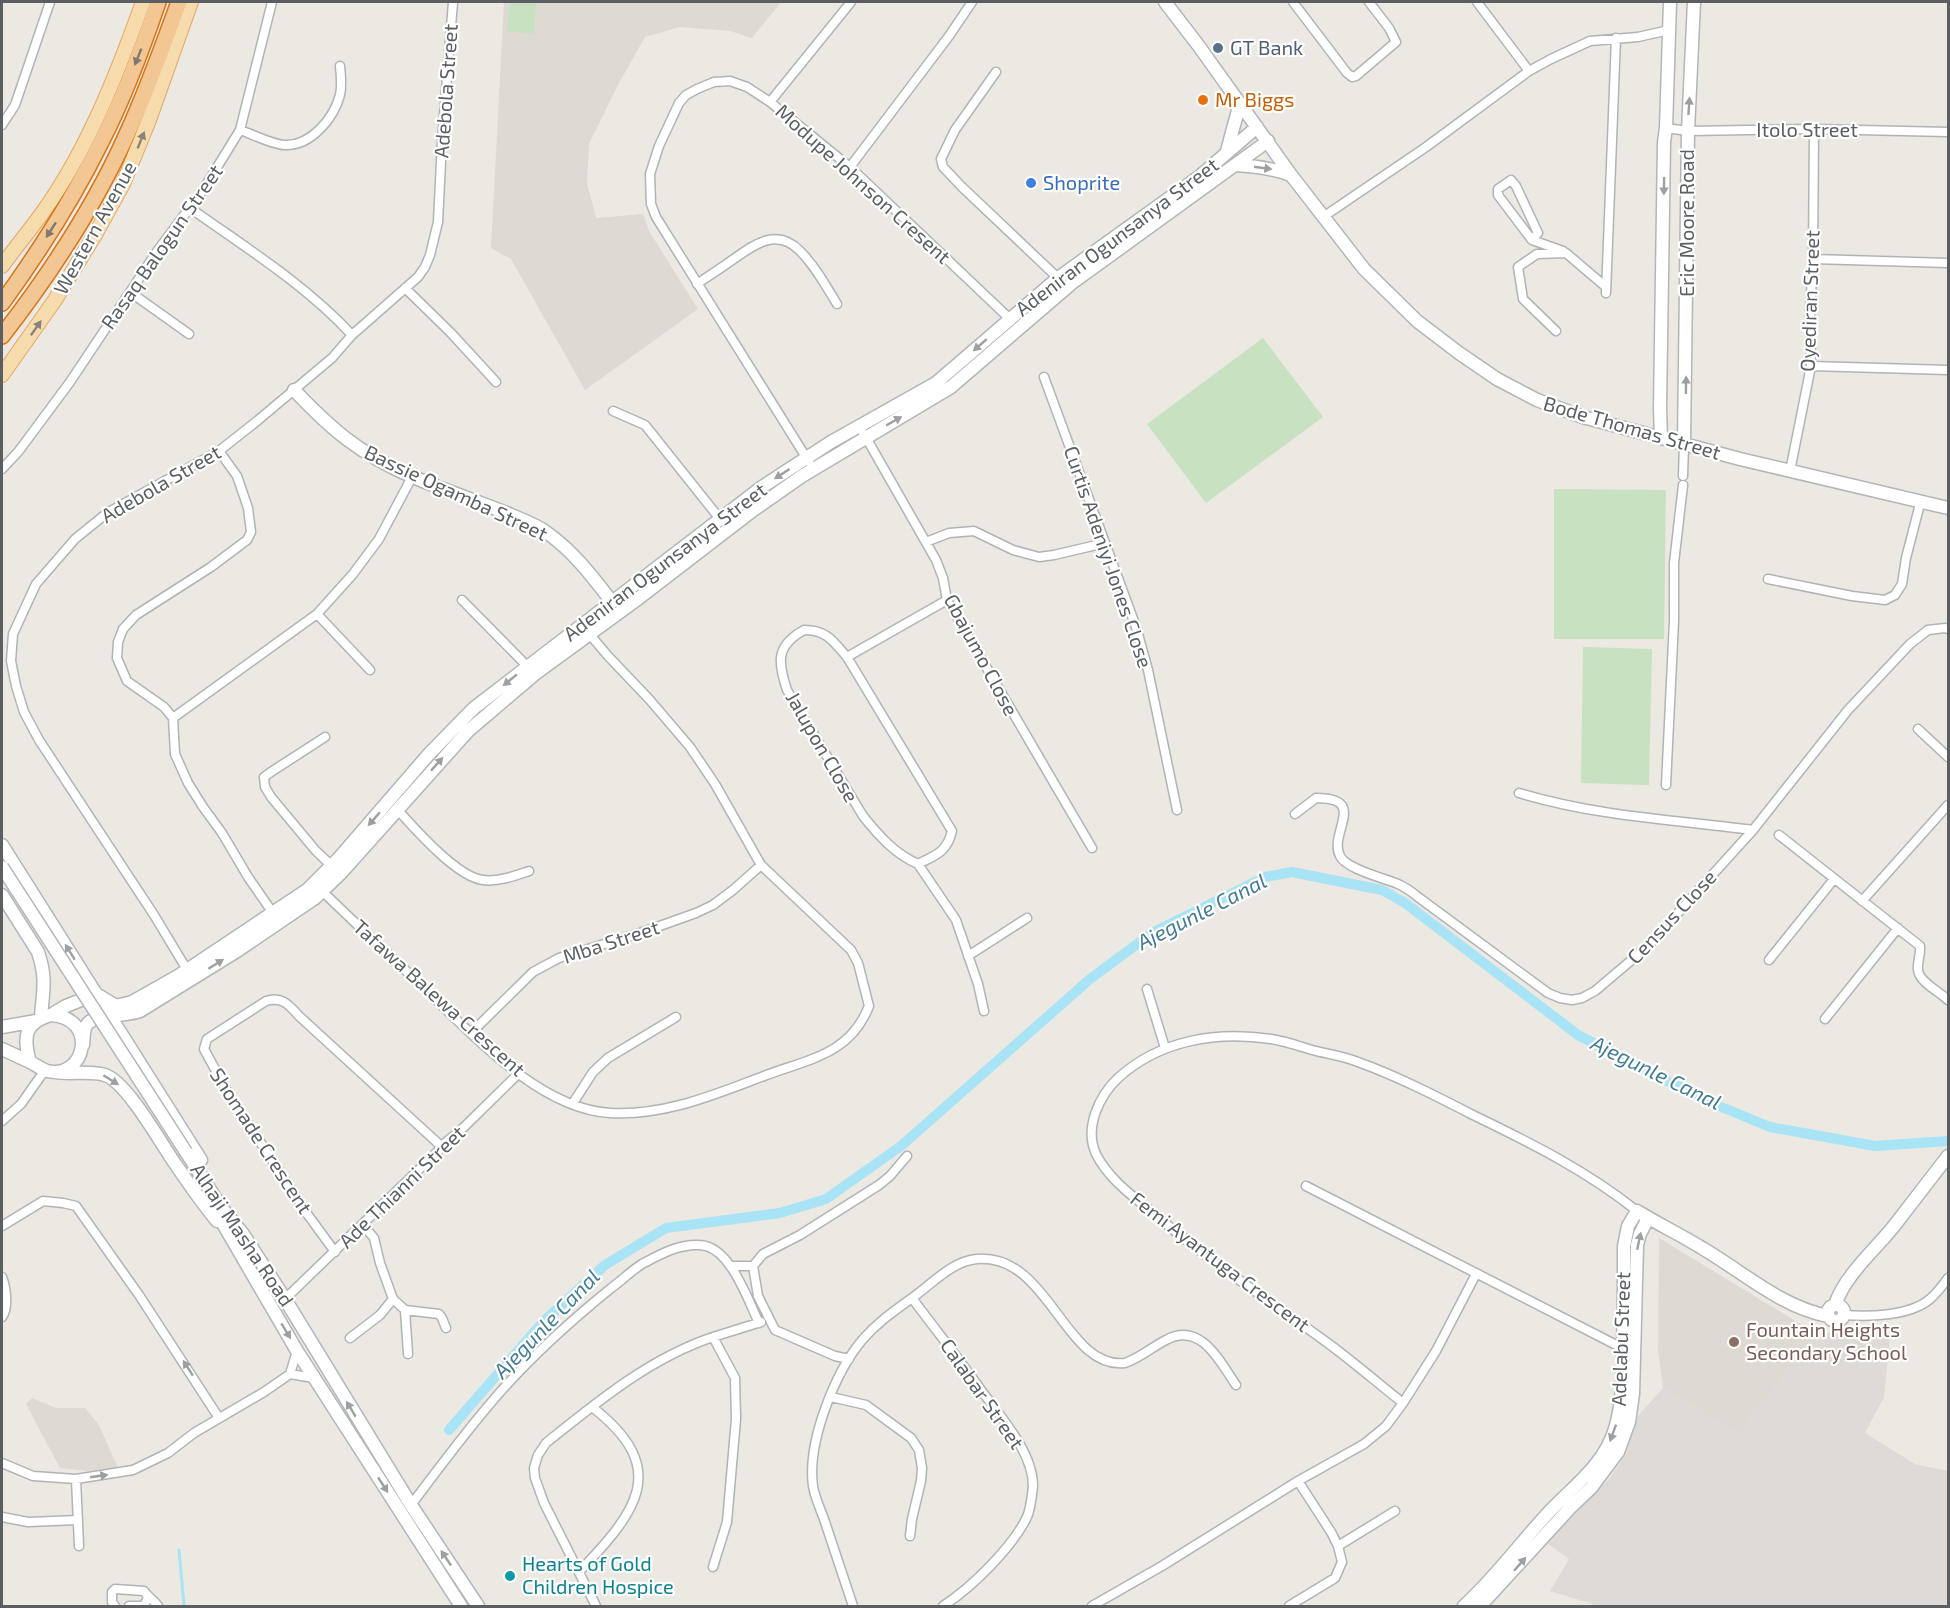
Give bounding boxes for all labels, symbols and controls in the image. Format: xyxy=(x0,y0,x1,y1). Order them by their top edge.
street label: Adebola Street xyxy=(428,23,462,159)
place label: GT Bank xyxy=(1230,35,1303,59)
marker: GT Bank xyxy=(1211,41,1225,55)
one-way arrow xyxy=(133,48,143,66)
place label: Mr Biggs xyxy=(1215,87,1294,111)
marker: Mr Biggs xyxy=(1196,93,1210,107)
one-way arrow xyxy=(1685,97,1694,116)
street label: Modupe Johnson Cresent xyxy=(771,98,956,268)
street label: Itolo Street xyxy=(1756,117,1858,141)
one-way arrow xyxy=(137,131,146,149)
street label: Eric Moore Road xyxy=(1674,149,1698,297)
street label: Adeniran Ogunsanya Street xyxy=(1010,152,1223,320)
street label: Western Avenue xyxy=(48,157,141,298)
street label: Rasaq Balogun Street xyxy=(95,159,227,333)
one-way arrow xyxy=(1254,163,1273,172)
place label: Shoprite xyxy=(1043,170,1120,194)
marker: Shoprite xyxy=(1024,176,1038,190)
one-way arrow xyxy=(1659,176,1669,195)
one-way arrow xyxy=(45,222,57,238)
street label: Oyediran Street xyxy=(1795,229,1823,372)
one-way arrow xyxy=(30,320,42,336)
one-way arrow xyxy=(973,338,988,351)
one-way arrow xyxy=(1681,376,1691,395)
street label: Bode Thomas Street xyxy=(1541,390,1724,464)
one-way arrow xyxy=(886,415,902,426)
street label: Adebola Street xyxy=(96,439,225,527)
street label: Bassie Ogamba Street xyxy=(361,439,552,545)
street label: Curtis Adeniyi Jones Close xyxy=(1060,443,1158,671)
one-way arrow xyxy=(774,468,790,479)
street label: Adeniran Ogunsanya Street xyxy=(558,477,771,645)
street label: Gbajumo Close xyxy=(940,590,1024,719)
one-way arrow xyxy=(502,673,517,685)
street label: Jalupon Close xyxy=(782,687,864,806)
one-way arrow xyxy=(430,757,443,772)
one-way arrow xyxy=(367,811,380,827)
street label: Census Close xyxy=(1622,864,1721,968)
water label: Ajegunle Canal xyxy=(1132,867,1271,955)
street label: Tafawa Balewa Crescent xyxy=(349,914,531,1081)
street label: Mba Street xyxy=(559,914,662,968)
one-way arrow xyxy=(64,944,75,960)
one-way arrow xyxy=(208,958,224,969)
water label: Ajegunle Canal xyxy=(1586,1029,1726,1115)
street label: Shomade Crescent xyxy=(206,1063,318,1218)
one-way arrow xyxy=(103,1074,119,1085)
street label: Ade Thianni Street xyxy=(333,1120,470,1253)
street label: Alhaji Masha Road xyxy=(186,1158,300,1310)
street label: Femi Ayantuga Crescent xyxy=(1126,1186,1315,1337)
one-way arrow xyxy=(1635,1231,1644,1250)
water label: Ajegunle Canal xyxy=(487,1263,605,1384)
street label: Adelabu Street xyxy=(1606,1271,1634,1407)
place label: Fountain Heights Secondary School xyxy=(1746,1317,1907,1364)
one-way arrow xyxy=(280,1323,291,1339)
street label: Calabar Street xyxy=(936,1334,1030,1454)
marker: Fountain Heights Secondary School xyxy=(1727,1335,1741,1349)
one-way arrow xyxy=(182,1360,193,1377)
one-way arrow xyxy=(346,1401,357,1417)
one-way arrow xyxy=(1607,1424,1617,1442)
one-way arrow xyxy=(90,1472,109,1481)
one-way arrow xyxy=(377,1477,389,1493)
one-way arrow xyxy=(440,1550,451,1566)
place label: Hearts of Gold Children Hospice xyxy=(522,1551,674,1598)
one-way arrow xyxy=(1513,1557,1526,1572)
marker: Hearts of Gold Children Hospice xyxy=(503,1569,517,1583)

